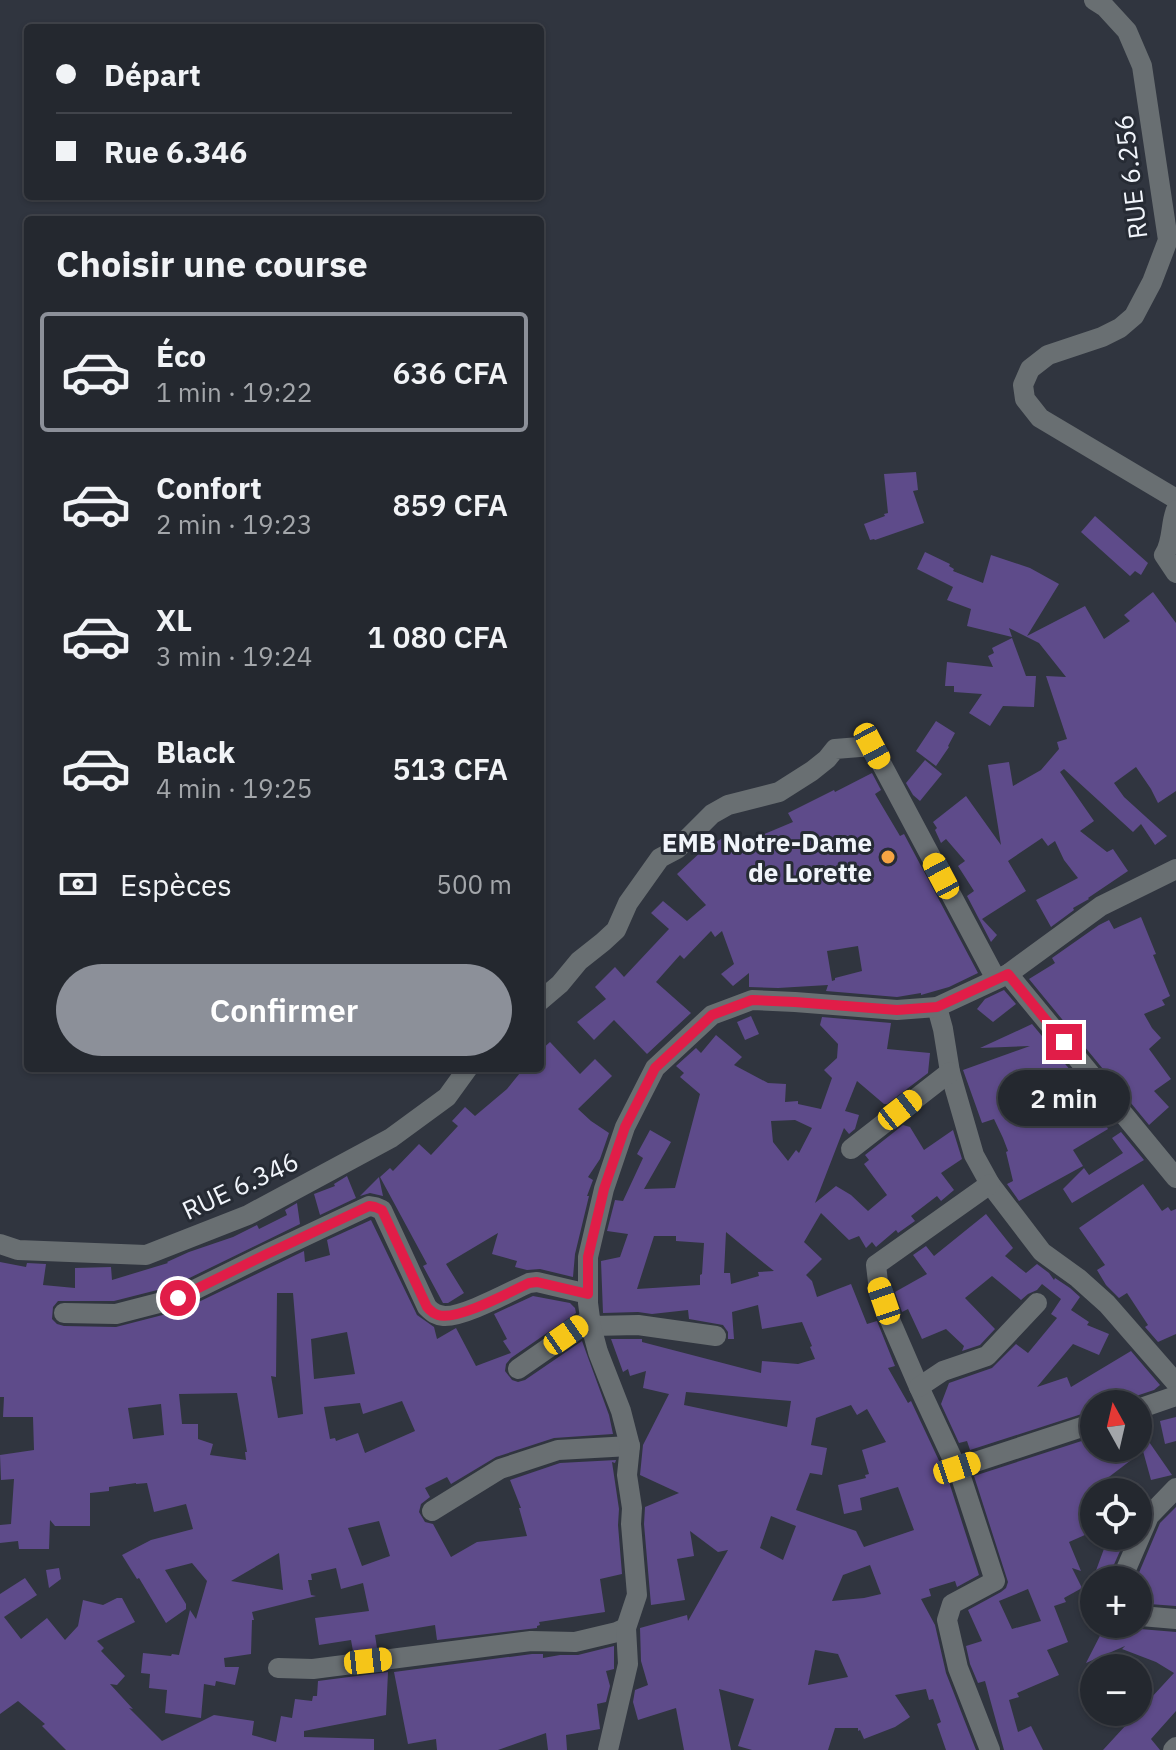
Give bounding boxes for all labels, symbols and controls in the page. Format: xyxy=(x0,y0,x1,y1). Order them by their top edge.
text: Départ xyxy=(104,55,201,94)
street label: RUE 6.256 xyxy=(1106,113,1154,241)
text: Rue 6.346 xyxy=(104,132,247,171)
text: Choisir une course xyxy=(56,240,368,287)
icon: car xyxy=(60,336,132,408)
text: Éco xyxy=(156,336,206,375)
text: 636 CFA xyxy=(392,353,508,392)
text: 1 min · 19:22 xyxy=(156,375,312,409)
icon: car xyxy=(60,468,132,540)
text: Confort xyxy=(156,468,262,507)
text: 859 CFA xyxy=(392,485,508,524)
text: 2 min · 19:23 xyxy=(156,507,312,541)
icon: car xyxy=(60,600,132,672)
text: XL xyxy=(156,600,192,639)
text: 1 080 CFA xyxy=(367,617,508,656)
text: 3 min · 19:24 xyxy=(156,639,312,673)
car xyxy=(850,719,894,773)
icon: car xyxy=(60,732,132,804)
text: Black xyxy=(156,732,235,771)
text: 513 CFA xyxy=(392,749,508,788)
text: 4 min · 19:25 xyxy=(156,771,312,805)
place label: EMB Notre-Dame de Lorette xyxy=(662,825,872,889)
marker: EMB Notre-Dame de Lorette xyxy=(879,848,897,866)
car xyxy=(919,849,963,903)
icon: cash xyxy=(56,862,100,906)
text: Espèces xyxy=(120,865,232,904)
text: 500 m xyxy=(436,867,512,901)
button: Confirmer xyxy=(56,964,512,1056)
route end xyxy=(1046,1024,1082,1060)
callout: 2 min xyxy=(998,1070,1130,1126)
text: 2 min xyxy=(1030,1081,1098,1115)
car xyxy=(874,1086,926,1134)
street label: RUE 6.346 xyxy=(176,1143,304,1227)
car xyxy=(865,1274,903,1328)
route start xyxy=(160,1280,196,1316)
car xyxy=(539,1311,593,1359)
north arrow xyxy=(1080,1390,1152,1462)
map controls xyxy=(1080,1390,1152,1726)
car xyxy=(930,1449,984,1487)
button: locate xyxy=(1080,1478,1152,1550)
button: + xyxy=(1080,1566,1152,1638)
car xyxy=(343,1647,393,1675)
button: − xyxy=(1080,1654,1152,1726)

